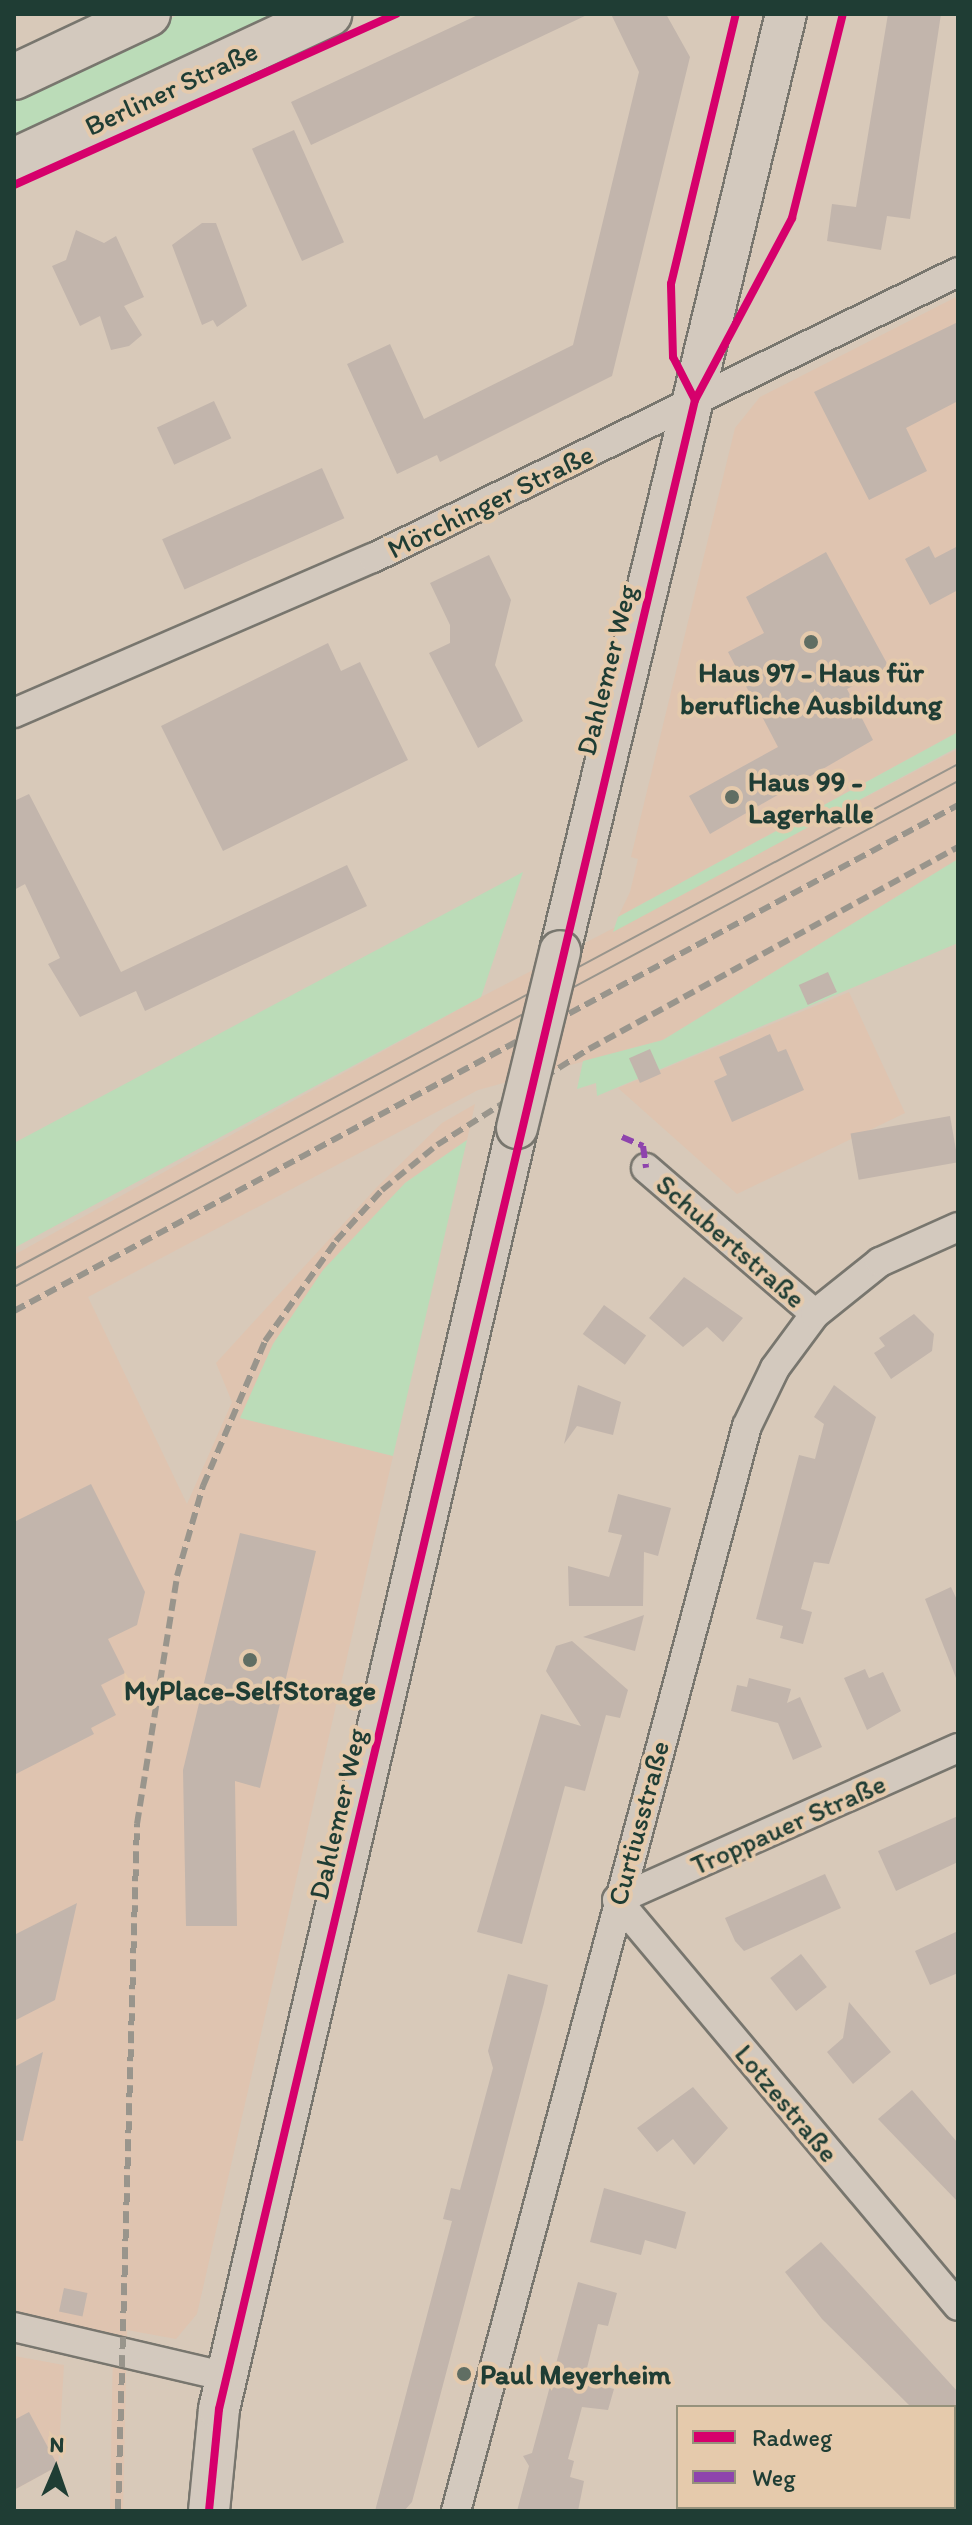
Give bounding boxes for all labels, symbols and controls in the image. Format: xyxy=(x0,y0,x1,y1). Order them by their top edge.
street label: Berliner Straße xyxy=(79,33,263,143)
street label: Mörchinger Straße xyxy=(382,437,598,565)
street label: Dahlemer Weg xyxy=(569,581,643,759)
marker: Haus 97 - Haus für berufliche Ausbildung xyxy=(802,633,820,651)
place label: Haus 97 - Haus für berufliche Ausbildung xyxy=(680,655,942,721)
place label: Haus 99 - Lagerhalle xyxy=(748,764,874,830)
marker: Haus 99 - Lagerhalle xyxy=(723,788,741,806)
street label: Schubertstraße xyxy=(649,1167,813,1315)
marker: MyPlace-SelfStorage xyxy=(241,1651,259,1669)
place label: MyPlace-SelfStorage xyxy=(124,1673,376,1707)
street label: Dahlemer Weg xyxy=(301,1725,373,1903)
street label: Curtiusstraße xyxy=(600,1737,676,1909)
street label: Troppauer Straße xyxy=(685,1766,891,1882)
street label: Lotzestraße xyxy=(728,2037,846,2169)
place label: Paul Meyerheim xyxy=(480,2357,671,2391)
marker: Paul Meyerheim xyxy=(455,2365,473,2383)
legend xyxy=(676,2405,956,2509)
text: Radweg xyxy=(752,2423,832,2452)
north arrow xyxy=(16,2429,96,2509)
text: N xyxy=(49,2431,65,2458)
text: Weg xyxy=(752,2463,795,2492)

